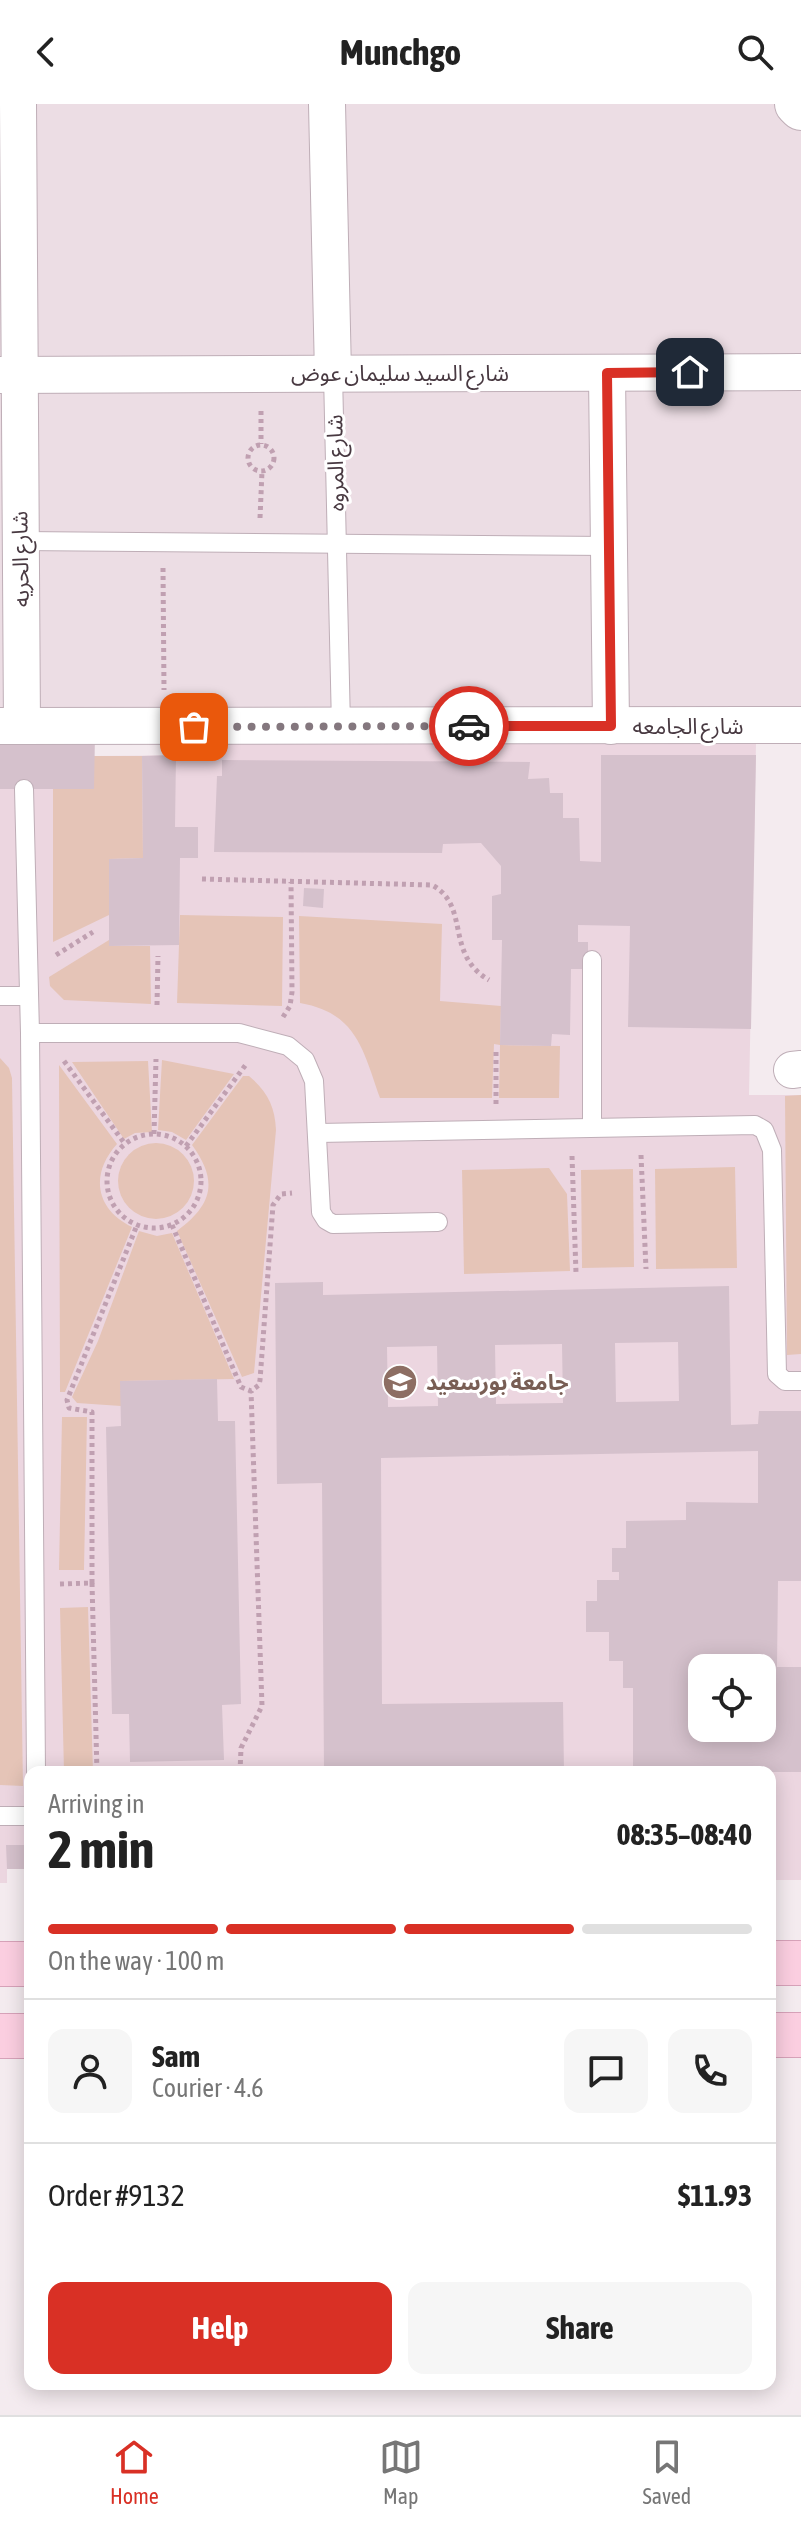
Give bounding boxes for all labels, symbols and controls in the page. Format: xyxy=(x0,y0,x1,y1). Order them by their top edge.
icon: back xyxy=(24,30,68,74)
icon: search xyxy=(733,30,777,74)
text: Munchgo xyxy=(340,31,461,73)
pin xyxy=(656,338,724,406)
icon: home xyxy=(668,350,712,394)
street label: شارع السيد سليمان عوض xyxy=(291,360,509,390)
street label: شارع المروه xyxy=(321,414,353,512)
street label: شارع الحريه xyxy=(6,511,38,607)
courier xyxy=(429,686,509,766)
pin xyxy=(160,693,228,761)
icon: car xyxy=(447,704,491,748)
icon: bag xyxy=(172,705,216,749)
street label: شارع الجامعه xyxy=(633,713,743,743)
school or university icon: جامعة بورسعيد xyxy=(381,1363,419,1401)
place label: جامعة بورسعيد xyxy=(426,1369,569,1396)
map controls xyxy=(688,1654,776,1742)
button: locate xyxy=(688,1654,776,1742)
text: Arriving in xyxy=(48,1789,145,1819)
text: 08:35–08:40 xyxy=(617,1817,752,1851)
text: 2 min xyxy=(48,1819,154,1879)
text: On the way · 100 m xyxy=(48,1946,225,1976)
button: person xyxy=(48,2029,132,2113)
button: chat xyxy=(564,2029,648,2113)
button: phone xyxy=(668,2029,752,2113)
text: Sam xyxy=(152,2039,200,2073)
text: Courier · 4.6 xyxy=(152,2073,263,2103)
text: Order #9132 xyxy=(48,2178,185,2212)
text: $11.93 xyxy=(678,2178,752,2212)
button: Help xyxy=(48,2282,392,2374)
button: Share xyxy=(408,2282,752,2374)
tab: Home xyxy=(110,2435,159,2509)
tab: Map xyxy=(379,2435,423,2509)
tab: Saved xyxy=(642,2435,691,2509)

